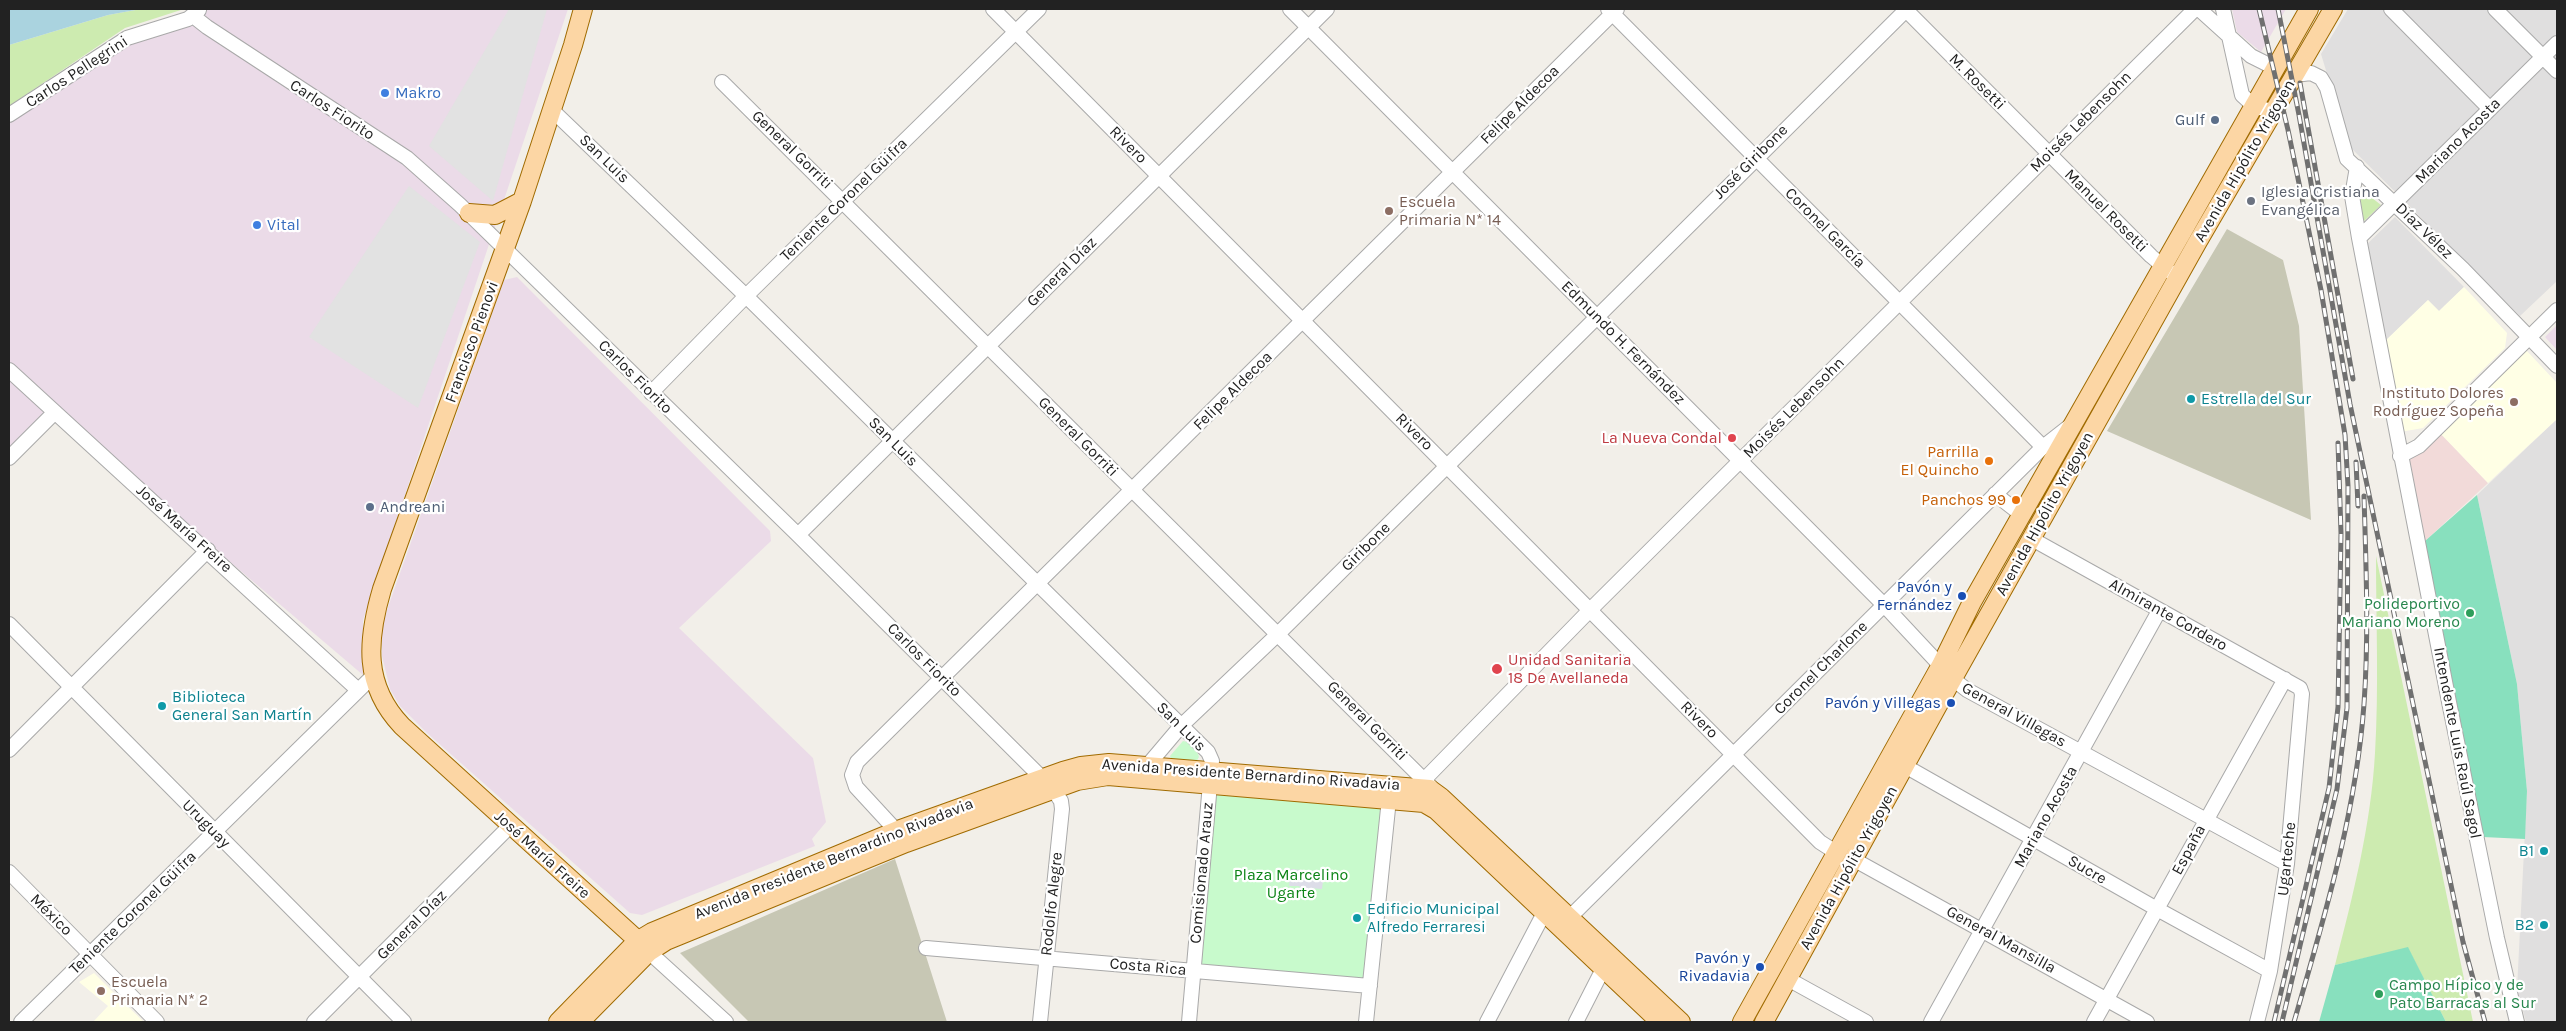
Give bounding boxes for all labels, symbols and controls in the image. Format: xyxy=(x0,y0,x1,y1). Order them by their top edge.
street label: Carlos Pellegrini xyxy=(22,32,132,112)
street label: M. Rosetti xyxy=(1945,50,2009,114)
street label: Felipe Aldecoa xyxy=(1476,61,1564,149)
street label: Moisés Lebensohn xyxy=(2026,67,2136,177)
street label: Carlos Fiorito xyxy=(286,76,378,144)
street label: Avenida Hipólito Yrigoyen xyxy=(2191,76,2299,246)
place label: Makro xyxy=(395,83,441,103)
marker: Makro xyxy=(379,87,391,99)
street label: Mariano Acosta xyxy=(2411,94,2505,188)
street label: General Gorriti xyxy=(747,106,837,194)
place label: Gulf xyxy=(2175,110,2205,130)
marker: Gulf xyxy=(2209,114,2221,126)
street label: José Giribone xyxy=(1710,121,1792,203)
street label: Rivero xyxy=(1105,122,1151,168)
street label: San Luis xyxy=(575,130,633,188)
street label: Teniente Coronel Güifra xyxy=(776,134,912,266)
street label: Manuel Rosetti xyxy=(2060,165,2152,257)
place label: Iglesia Cristiana Evangélica xyxy=(2261,182,2380,220)
street label: Coronel García xyxy=(1781,184,1869,272)
place label: Escuela Primaria N* 14 xyxy=(1399,192,1501,230)
marker: Iglesia Cristiana Evangélica xyxy=(2245,195,2257,207)
street label: Díaz Vélez xyxy=(2391,199,2457,263)
marker: Escuela Primaria N* 14 xyxy=(1383,205,1395,217)
place label: Vital xyxy=(267,215,300,235)
marker: Vital xyxy=(251,219,263,231)
street label: General Díaz xyxy=(1023,233,1101,311)
street label: Edmundo H. Fernández xyxy=(1557,277,1689,409)
street label: Francisco Pienovi xyxy=(441,279,503,405)
street label: Carlos Fiorito xyxy=(594,336,676,418)
street label: Felipe Aldecoa xyxy=(1189,347,1277,435)
street label: Moisés Lebensohn xyxy=(1739,353,1849,463)
place label: Instituto Dolores Rodríguez Sopeña xyxy=(2373,383,2504,421)
place label: Estrella del Sur xyxy=(2201,389,2311,409)
street label: General Gorriti xyxy=(1034,393,1122,481)
marker: Estrella del Sur xyxy=(2185,393,2197,405)
marker: Instituto Dolores Rodríguez Sopeña xyxy=(2508,396,2520,408)
street label: Rivero xyxy=(1391,409,1437,455)
street label: San Luis xyxy=(864,413,922,471)
place label: La Nueva Condal xyxy=(1601,428,1722,448)
street label: Avenida Hipólito Yrigoyen xyxy=(1992,429,2098,599)
marker: La Nueva Condal xyxy=(1726,432,1738,444)
place label: Parrilla El Quincho xyxy=(1901,442,1979,480)
marker: Parrilla El Quincho xyxy=(1983,455,1995,467)
street label: José María Freire xyxy=(132,481,236,577)
place label: Panchos 99 xyxy=(1921,490,2006,510)
marker: Panchos 99 xyxy=(2010,494,2022,506)
place label: Andreani xyxy=(380,497,446,517)
marker: Andreani xyxy=(364,501,376,513)
street label: Giribone xyxy=(1337,518,1395,576)
street label: Almirante Cordero xyxy=(2106,575,2230,655)
place label: Pavón y Fernández xyxy=(1877,577,1952,615)
marker: Pavón y Fernández xyxy=(1956,590,1968,602)
place label: Polideportivo Mariano Moreno xyxy=(2341,594,2460,632)
marker: Polideportivo Mariano Moreno xyxy=(2464,607,2476,619)
street label: Coronel Charlone xyxy=(1770,617,1872,719)
street label: Carlos Fiorito xyxy=(883,619,965,701)
street label: Intendente Luis Raúl Sagol xyxy=(2429,646,2485,840)
place label: Unidad Sanitaria 18 De Avellaneda xyxy=(1508,650,1632,688)
marker: Unidad Sanitaria 18 De Avellaneda xyxy=(1490,662,1504,676)
street label: General Gorriti xyxy=(1323,677,1411,765)
street label: General Villegas xyxy=(1958,678,2070,752)
place label: Biblioteca General San Martín xyxy=(172,687,312,725)
place label: Pavón y Villegas xyxy=(1825,693,1941,713)
street label: Rivero xyxy=(1676,697,1722,743)
marker: Pavón y Villegas xyxy=(1945,697,1957,709)
street label: San Luis xyxy=(1152,698,1210,756)
marker: Biblioteca General San Martín xyxy=(156,700,168,712)
street label: Avenida Presidente Bernardino Rivadavia xyxy=(1101,755,1401,795)
street label: Mariano Acosta xyxy=(2010,763,2082,871)
street label: Avenida Hipólito Yrigoyen xyxy=(1796,783,1902,953)
street label: Avenida Presidente Bernardino Rivadavia xyxy=(692,794,976,924)
street label: Uruguay xyxy=(178,796,234,852)
street label: Comisionado Arauz xyxy=(1186,802,1218,944)
street label: José María Freire xyxy=(490,807,594,903)
street label: Ugarteche xyxy=(2274,821,2300,897)
street label: España xyxy=(2168,822,2210,878)
place label: B1 xyxy=(2519,841,2534,861)
marker: B1 xyxy=(2538,845,2550,857)
street label: Teniente Coronel Güifra xyxy=(65,847,201,979)
street label: Rodolfo Alegre xyxy=(1037,851,1067,957)
street label: Sucre xyxy=(2064,851,2110,889)
park label: Plaza Marcelino Ugarte xyxy=(1234,865,1348,903)
street label: General Díaz xyxy=(373,886,451,964)
street label: México xyxy=(26,890,76,940)
place label: Edificio Municipal Alfredo Ferraresi xyxy=(1367,899,1499,937)
street label: General Mansilla xyxy=(1943,902,2059,978)
marker: Edificio Municipal Alfredo Ferraresi xyxy=(1351,912,1363,924)
place label: B2 xyxy=(2515,915,2534,935)
marker: B2 xyxy=(2538,919,2550,931)
place label: Pavón y Rivadavia xyxy=(1679,948,1750,986)
street label: Costa Rica xyxy=(1109,954,1187,980)
marker: Pavón y Rivadavia xyxy=(1754,961,1766,973)
place label: Escuela Primaria N* 2 xyxy=(111,972,208,1010)
place label: Campo Hípico y de Pato Barracas al Sur xyxy=(2389,975,2536,1013)
marker: Escuela Primaria N* 2 xyxy=(95,985,107,997)
marker: Campo Hípico y de Pato Barracas al Sur xyxy=(2373,988,2385,1000)

